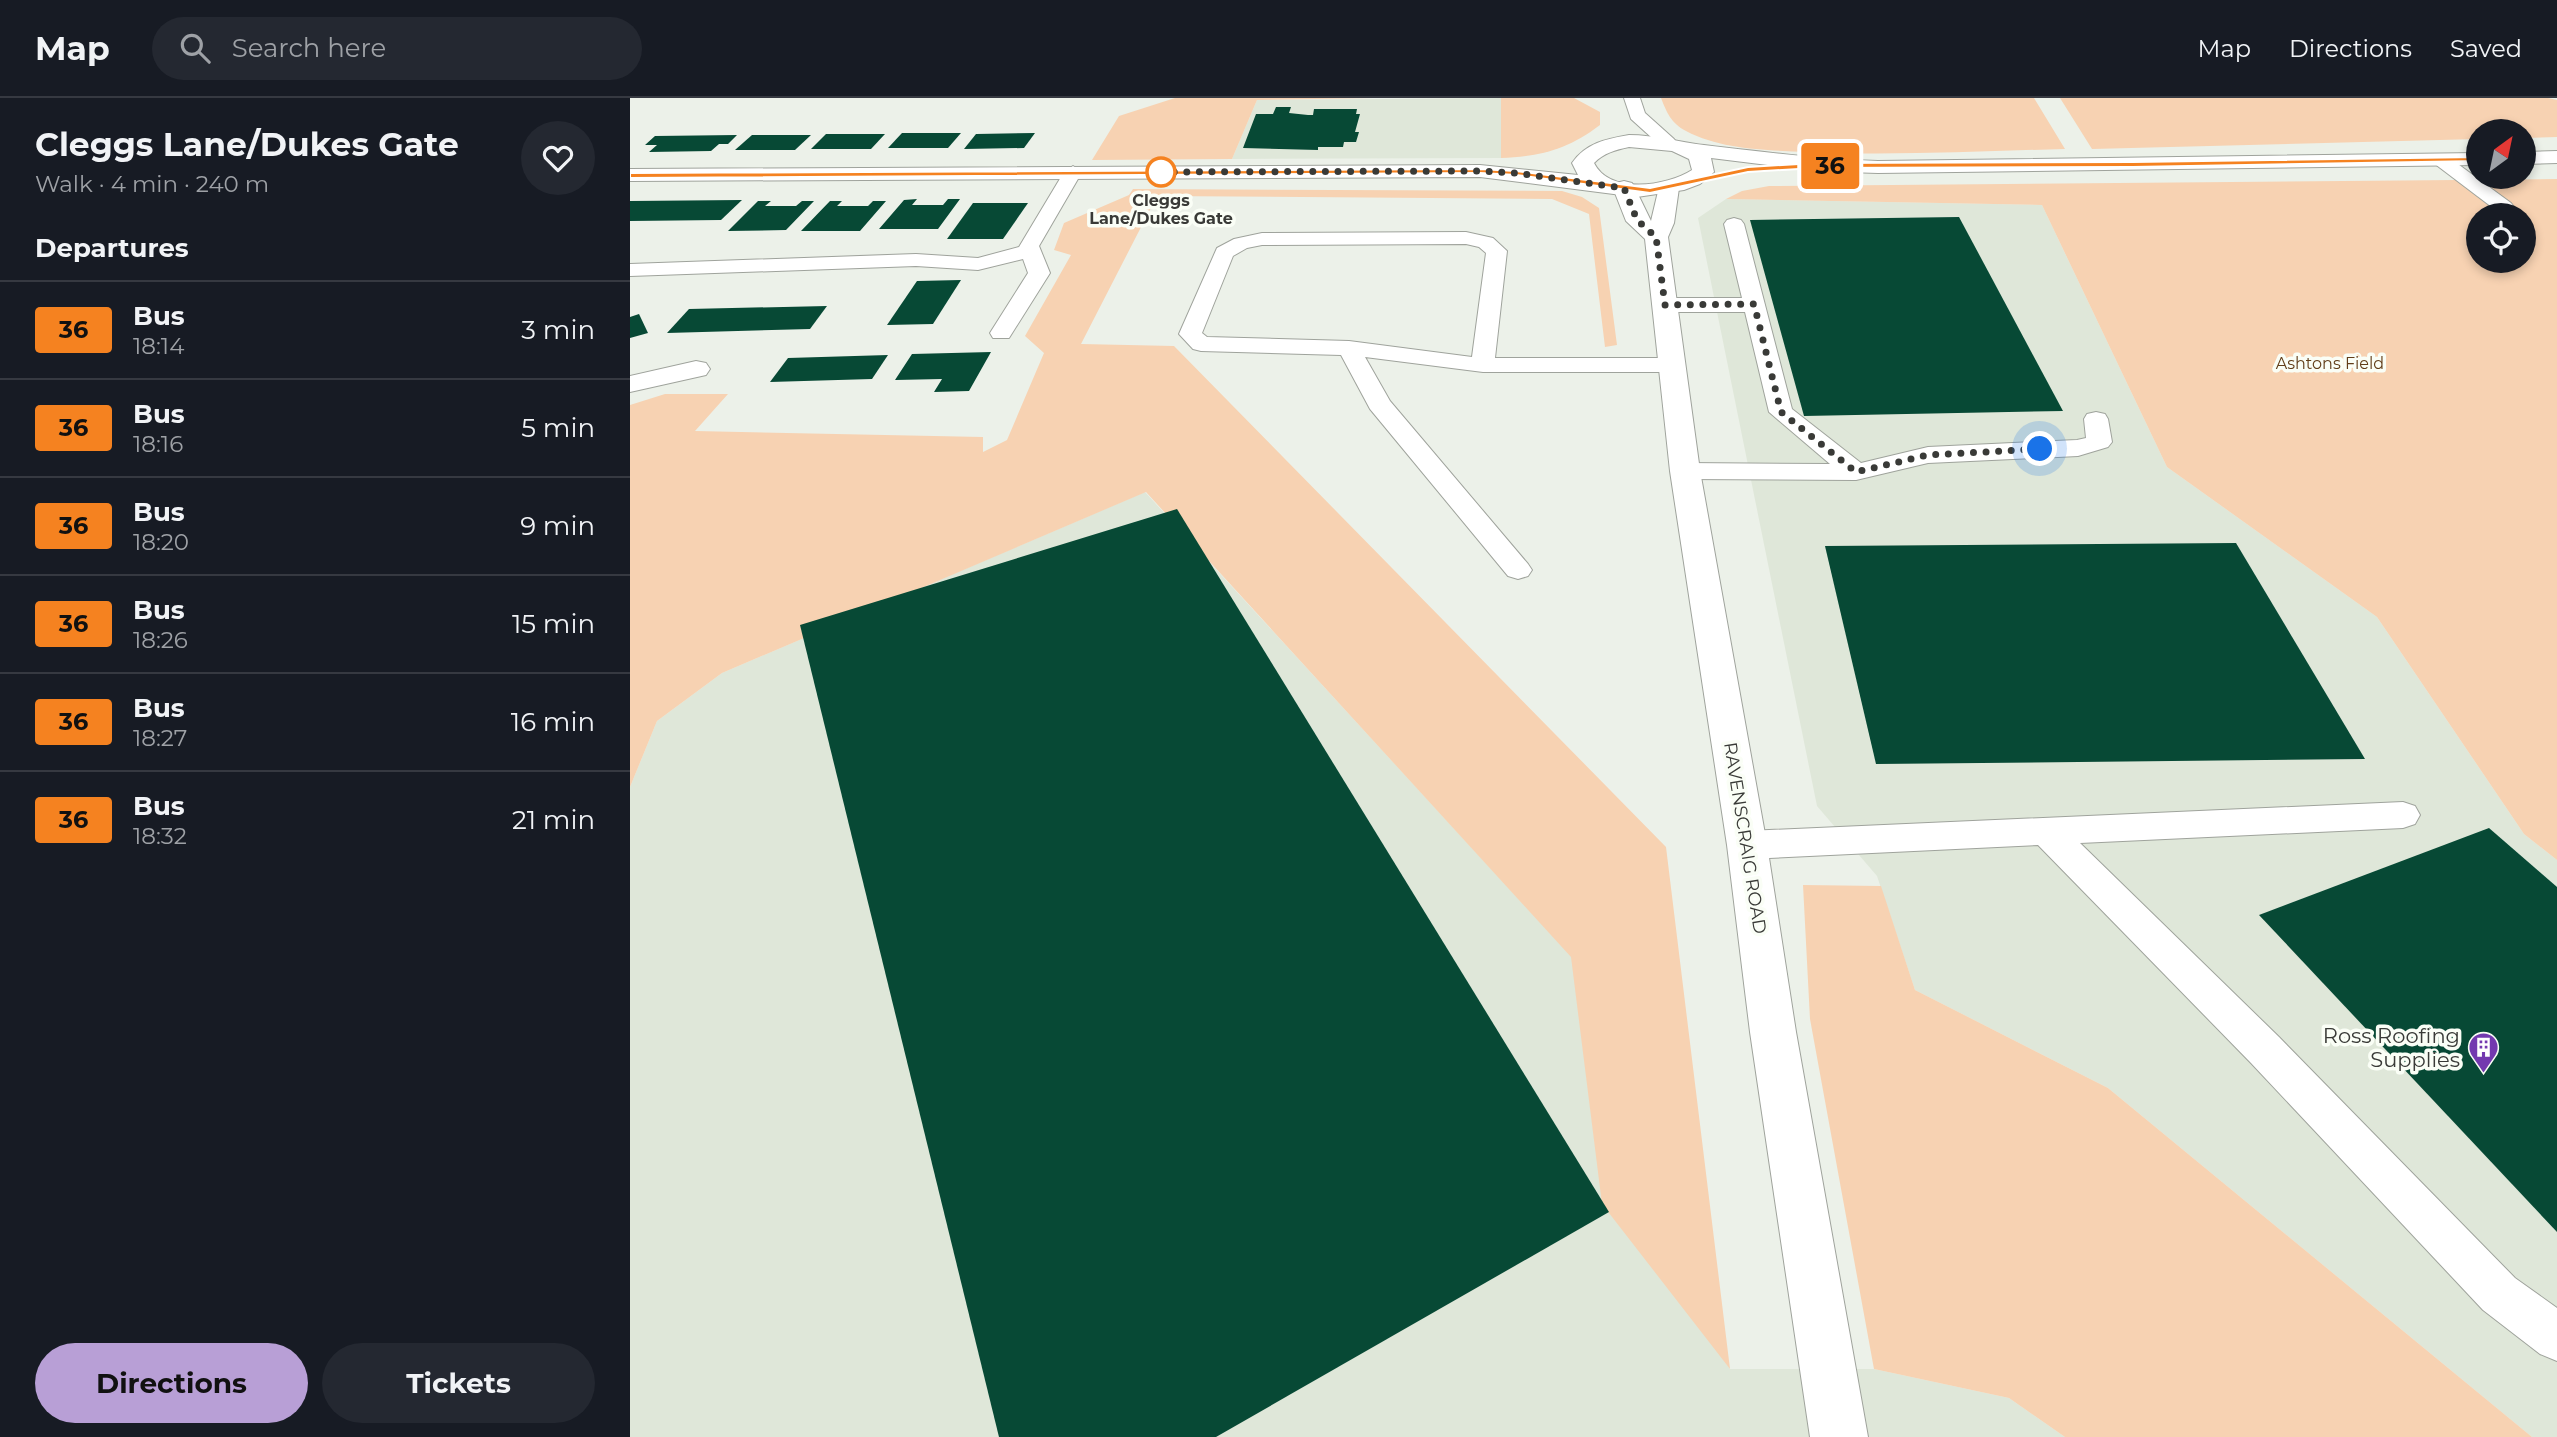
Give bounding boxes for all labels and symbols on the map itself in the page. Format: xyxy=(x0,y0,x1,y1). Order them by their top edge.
north arrow xyxy=(2466,119,2536,189)
line badge: 36 xyxy=(1798,143,1862,189)
marker: Cleggs Lane/Dukes Gate xyxy=(1146,157,1176,187)
place label: Cleggs Lane/Dukes Gate xyxy=(1089,191,1233,228)
park label: Ashtons Field xyxy=(2276,354,2384,373)
your location xyxy=(2022,431,2057,466)
street label: RAVENSCRAIG ROAD xyxy=(1719,741,1771,935)
place label: Ross Roofing Supplies xyxy=(2323,1023,2460,1072)
building icon: Ross Roofing Supplies xyxy=(2466,1030,2500,1074)

